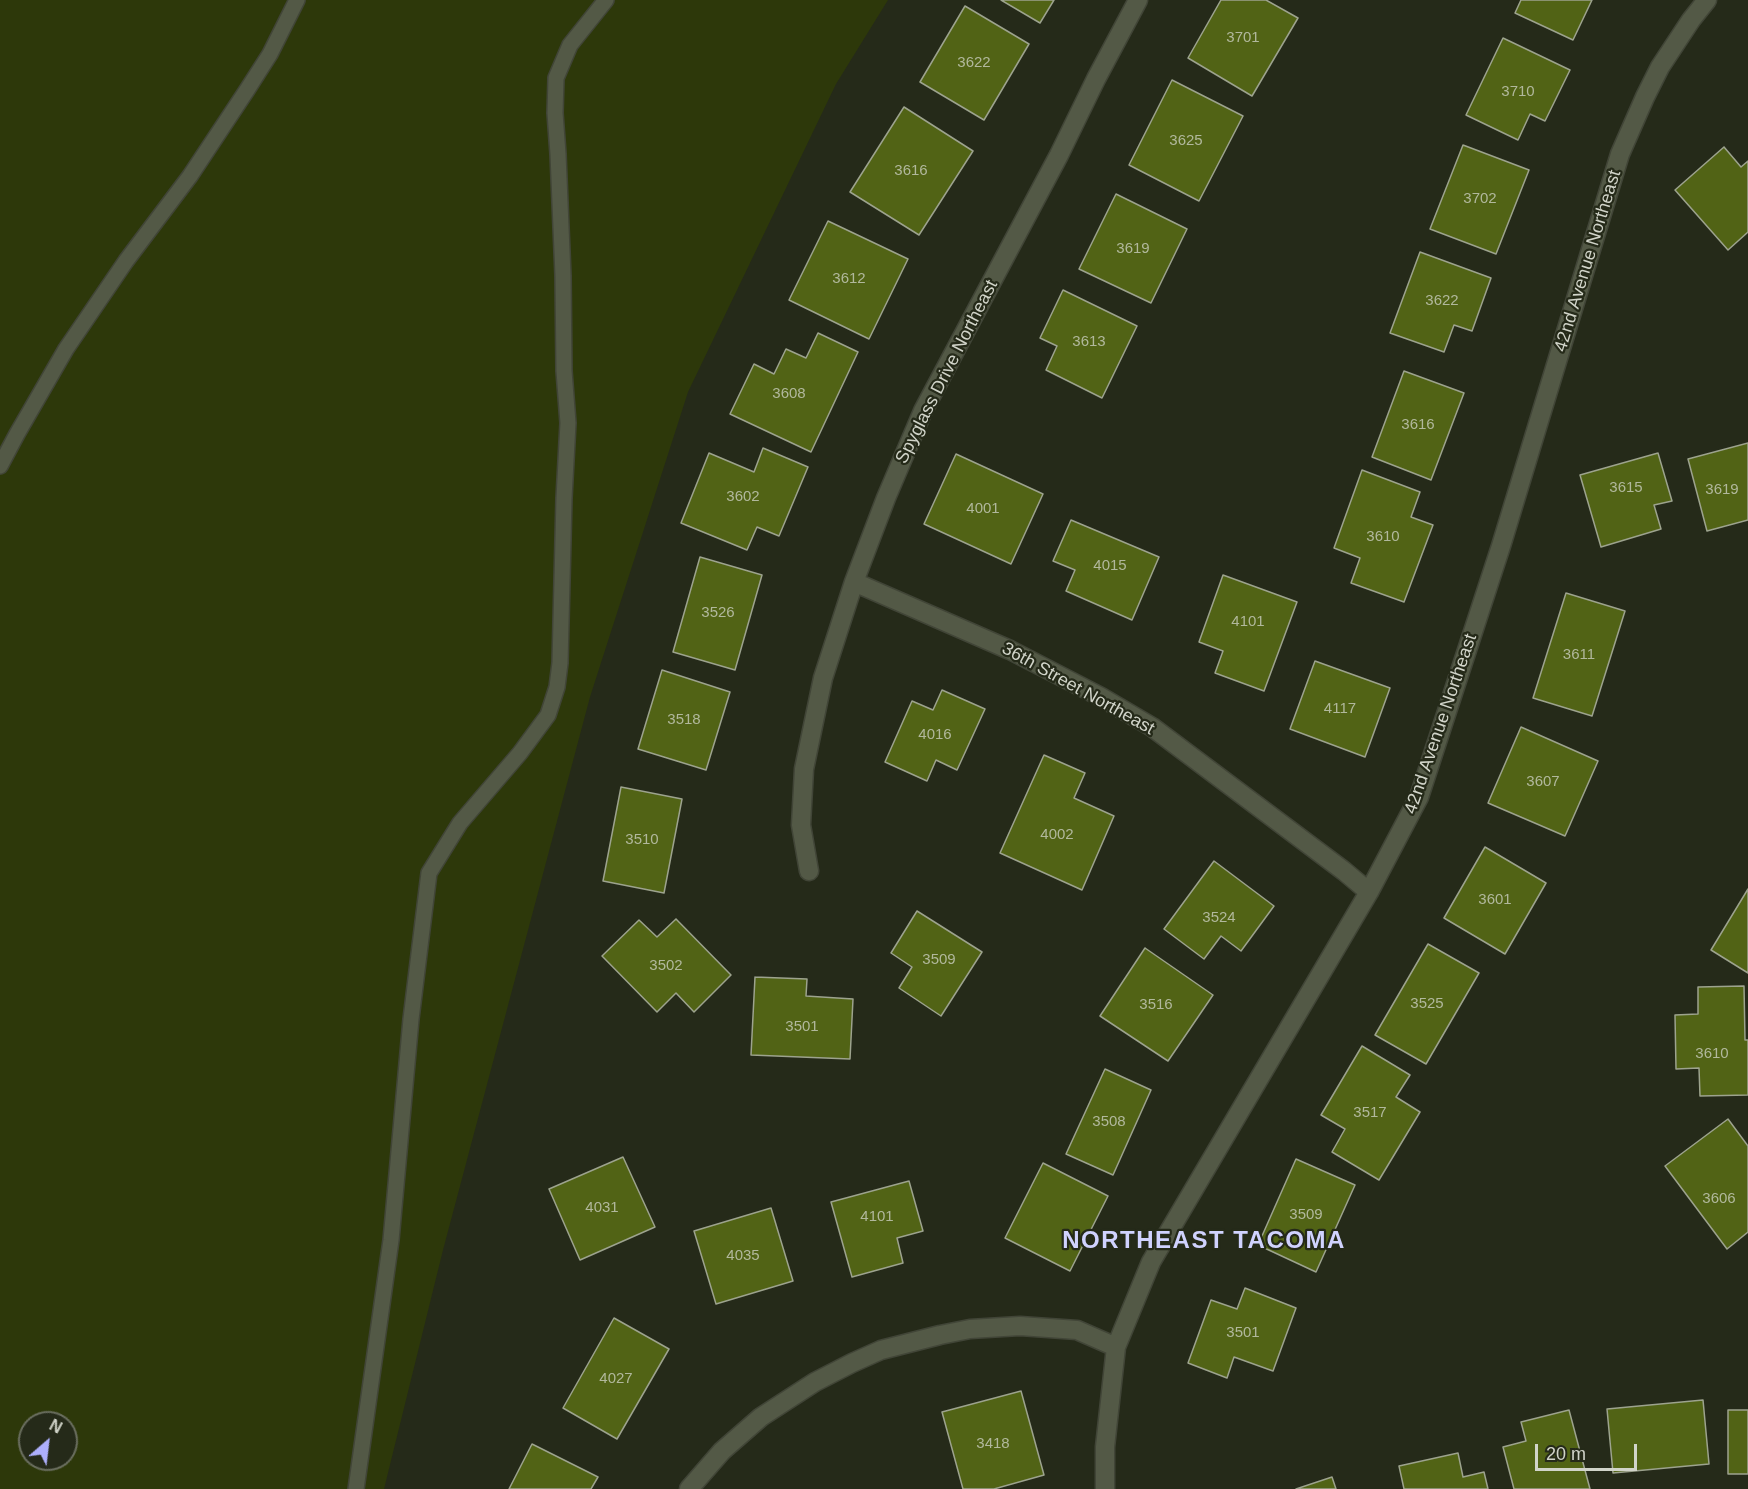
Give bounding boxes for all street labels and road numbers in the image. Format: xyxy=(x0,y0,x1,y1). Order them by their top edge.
street label: 42nd Avenue Northeast xyxy=(1550,168,1626,354)
street label: Spyglass Drive Northeast xyxy=(891,277,1003,467)
street label: 42nd Avenue Northeast xyxy=(1400,631,1482,817)
street label: 36th Street Northeast xyxy=(998,638,1158,740)

